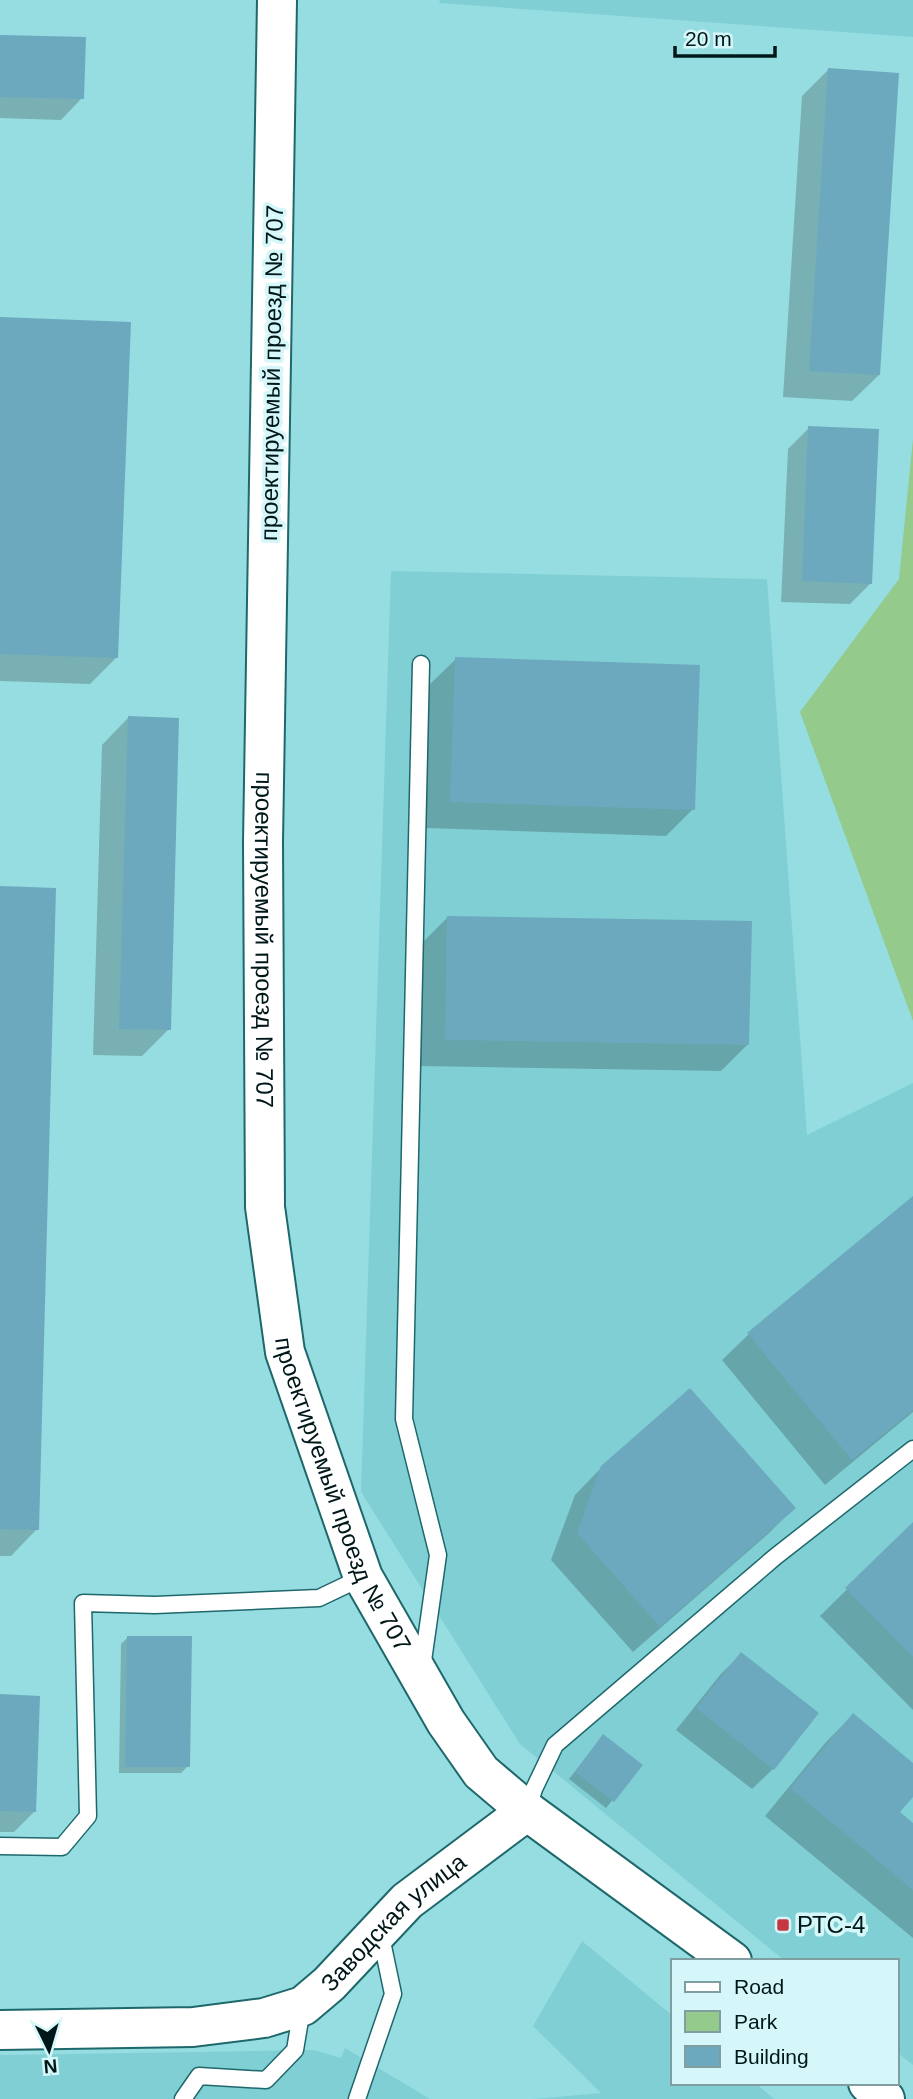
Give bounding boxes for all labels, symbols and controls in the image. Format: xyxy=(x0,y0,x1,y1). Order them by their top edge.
scale bar xyxy=(675,14,775,58)
text: 20 m xyxy=(685,27,732,50)
street label: проектируемый проезд № 707 xyxy=(255,205,288,541)
street label: проектируемый проезд № 707 xyxy=(250,771,278,1108)
street label: проектируемый проезд № 707 xyxy=(270,1335,417,1656)
street label: Заводская улица xyxy=(315,1847,472,1997)
place label: РТС-4 xyxy=(797,1911,865,1938)
marker: РТС-4 xyxy=(775,1917,791,1933)
legend xyxy=(671,1959,899,2085)
text: Road xyxy=(734,1975,784,1998)
text: Park xyxy=(734,2010,778,2033)
north arrow xyxy=(14,2015,84,2085)
text: Building xyxy=(734,2045,809,2068)
text: N xyxy=(43,2055,58,2077)

